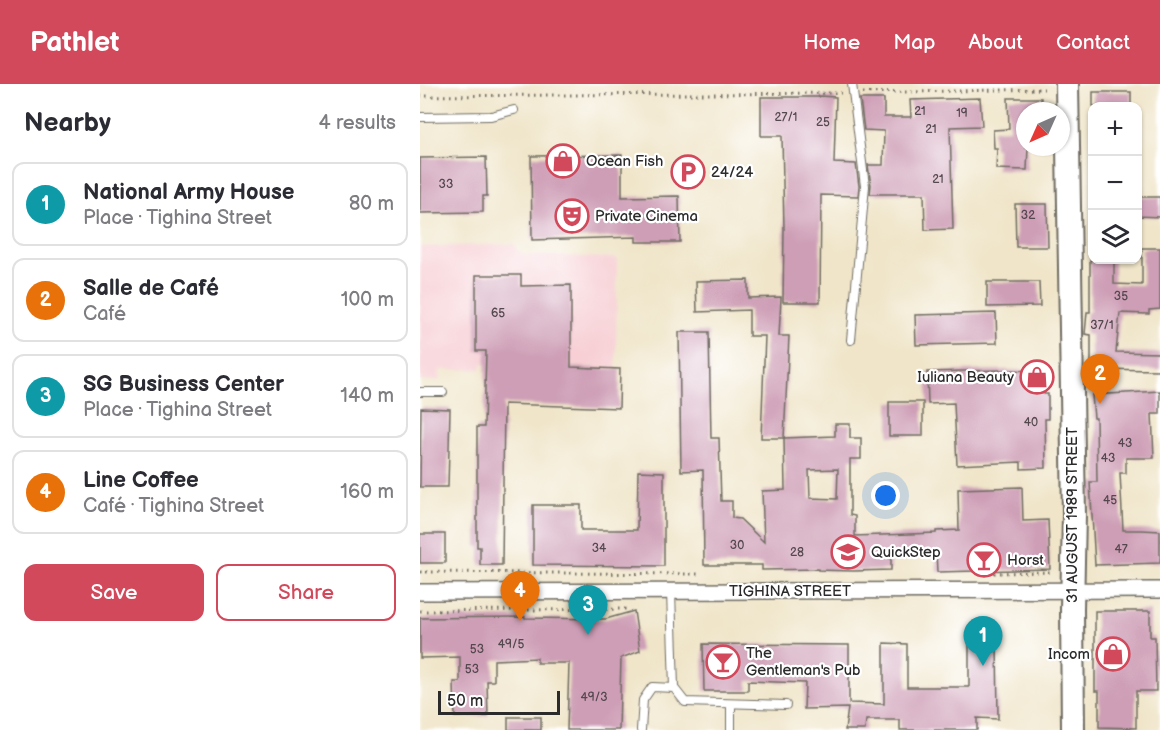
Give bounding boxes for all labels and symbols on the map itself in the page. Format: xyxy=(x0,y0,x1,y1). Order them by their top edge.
north arrow xyxy=(1016,102,1070,156)
house number: 21 xyxy=(914,104,926,119)
house number: 19 xyxy=(956,106,968,121)
house number: 27/1 xyxy=(774,110,798,125)
house number: 25 xyxy=(816,115,830,130)
house number: 21 xyxy=(925,122,937,137)
shop icon: Ocean Fish xyxy=(545,143,581,179)
place label: Ocean Fish xyxy=(586,152,663,171)
parking icon: 24/24 xyxy=(670,154,706,190)
place label: 24/24 xyxy=(711,163,753,182)
house number: 21 xyxy=(932,172,944,187)
house number: 33 xyxy=(439,177,453,192)
theatre icon: Private Cinema xyxy=(554,198,590,234)
place label: Private Cinema xyxy=(595,207,698,226)
house number: 32 xyxy=(1021,208,1035,223)
house number: 35 xyxy=(1114,289,1128,304)
house number: 65 xyxy=(491,306,505,321)
house number: 37/1 xyxy=(1090,318,1114,333)
pin: 2 xyxy=(1080,354,1120,404)
shop icon: Iuliana Beauty xyxy=(1019,359,1055,395)
place label: Iuliana Beauty xyxy=(917,368,1014,387)
house number: 40 xyxy=(1024,415,1038,430)
street label: 31 AUGUST 1989 STREET xyxy=(1063,427,1082,603)
house number: 43 xyxy=(1118,436,1132,451)
house number: 43 xyxy=(1101,451,1115,466)
your location xyxy=(871,481,900,510)
house number: 45 xyxy=(1103,493,1117,508)
school or university icon: QuickStep xyxy=(830,534,866,570)
house number: 30 xyxy=(730,538,744,553)
house number: 34 xyxy=(592,541,607,556)
bar icon: Horst xyxy=(966,542,1002,578)
house number: 47 xyxy=(1114,542,1128,557)
place label: QuickStep xyxy=(871,543,941,562)
house number: 28 xyxy=(790,545,804,560)
place label: Horst xyxy=(1007,551,1044,570)
pin: 4 xyxy=(500,572,540,621)
street label: TIGHINA STREET xyxy=(729,582,851,601)
pin: 3 xyxy=(568,586,608,635)
pin: 1 xyxy=(964,616,1002,666)
shop icon: Incom xyxy=(1095,636,1131,672)
house number: 49/5 xyxy=(498,637,524,652)
house number: 53 xyxy=(470,642,484,657)
bar icon: The Gentleman's Pub xyxy=(705,644,741,680)
place label: The Gentleman's Pub xyxy=(746,644,861,680)
place label: Incom xyxy=(1048,645,1090,664)
house number: 53 xyxy=(465,662,479,677)
scale bar xyxy=(438,688,560,716)
house number: 49/3 xyxy=(580,690,608,705)

